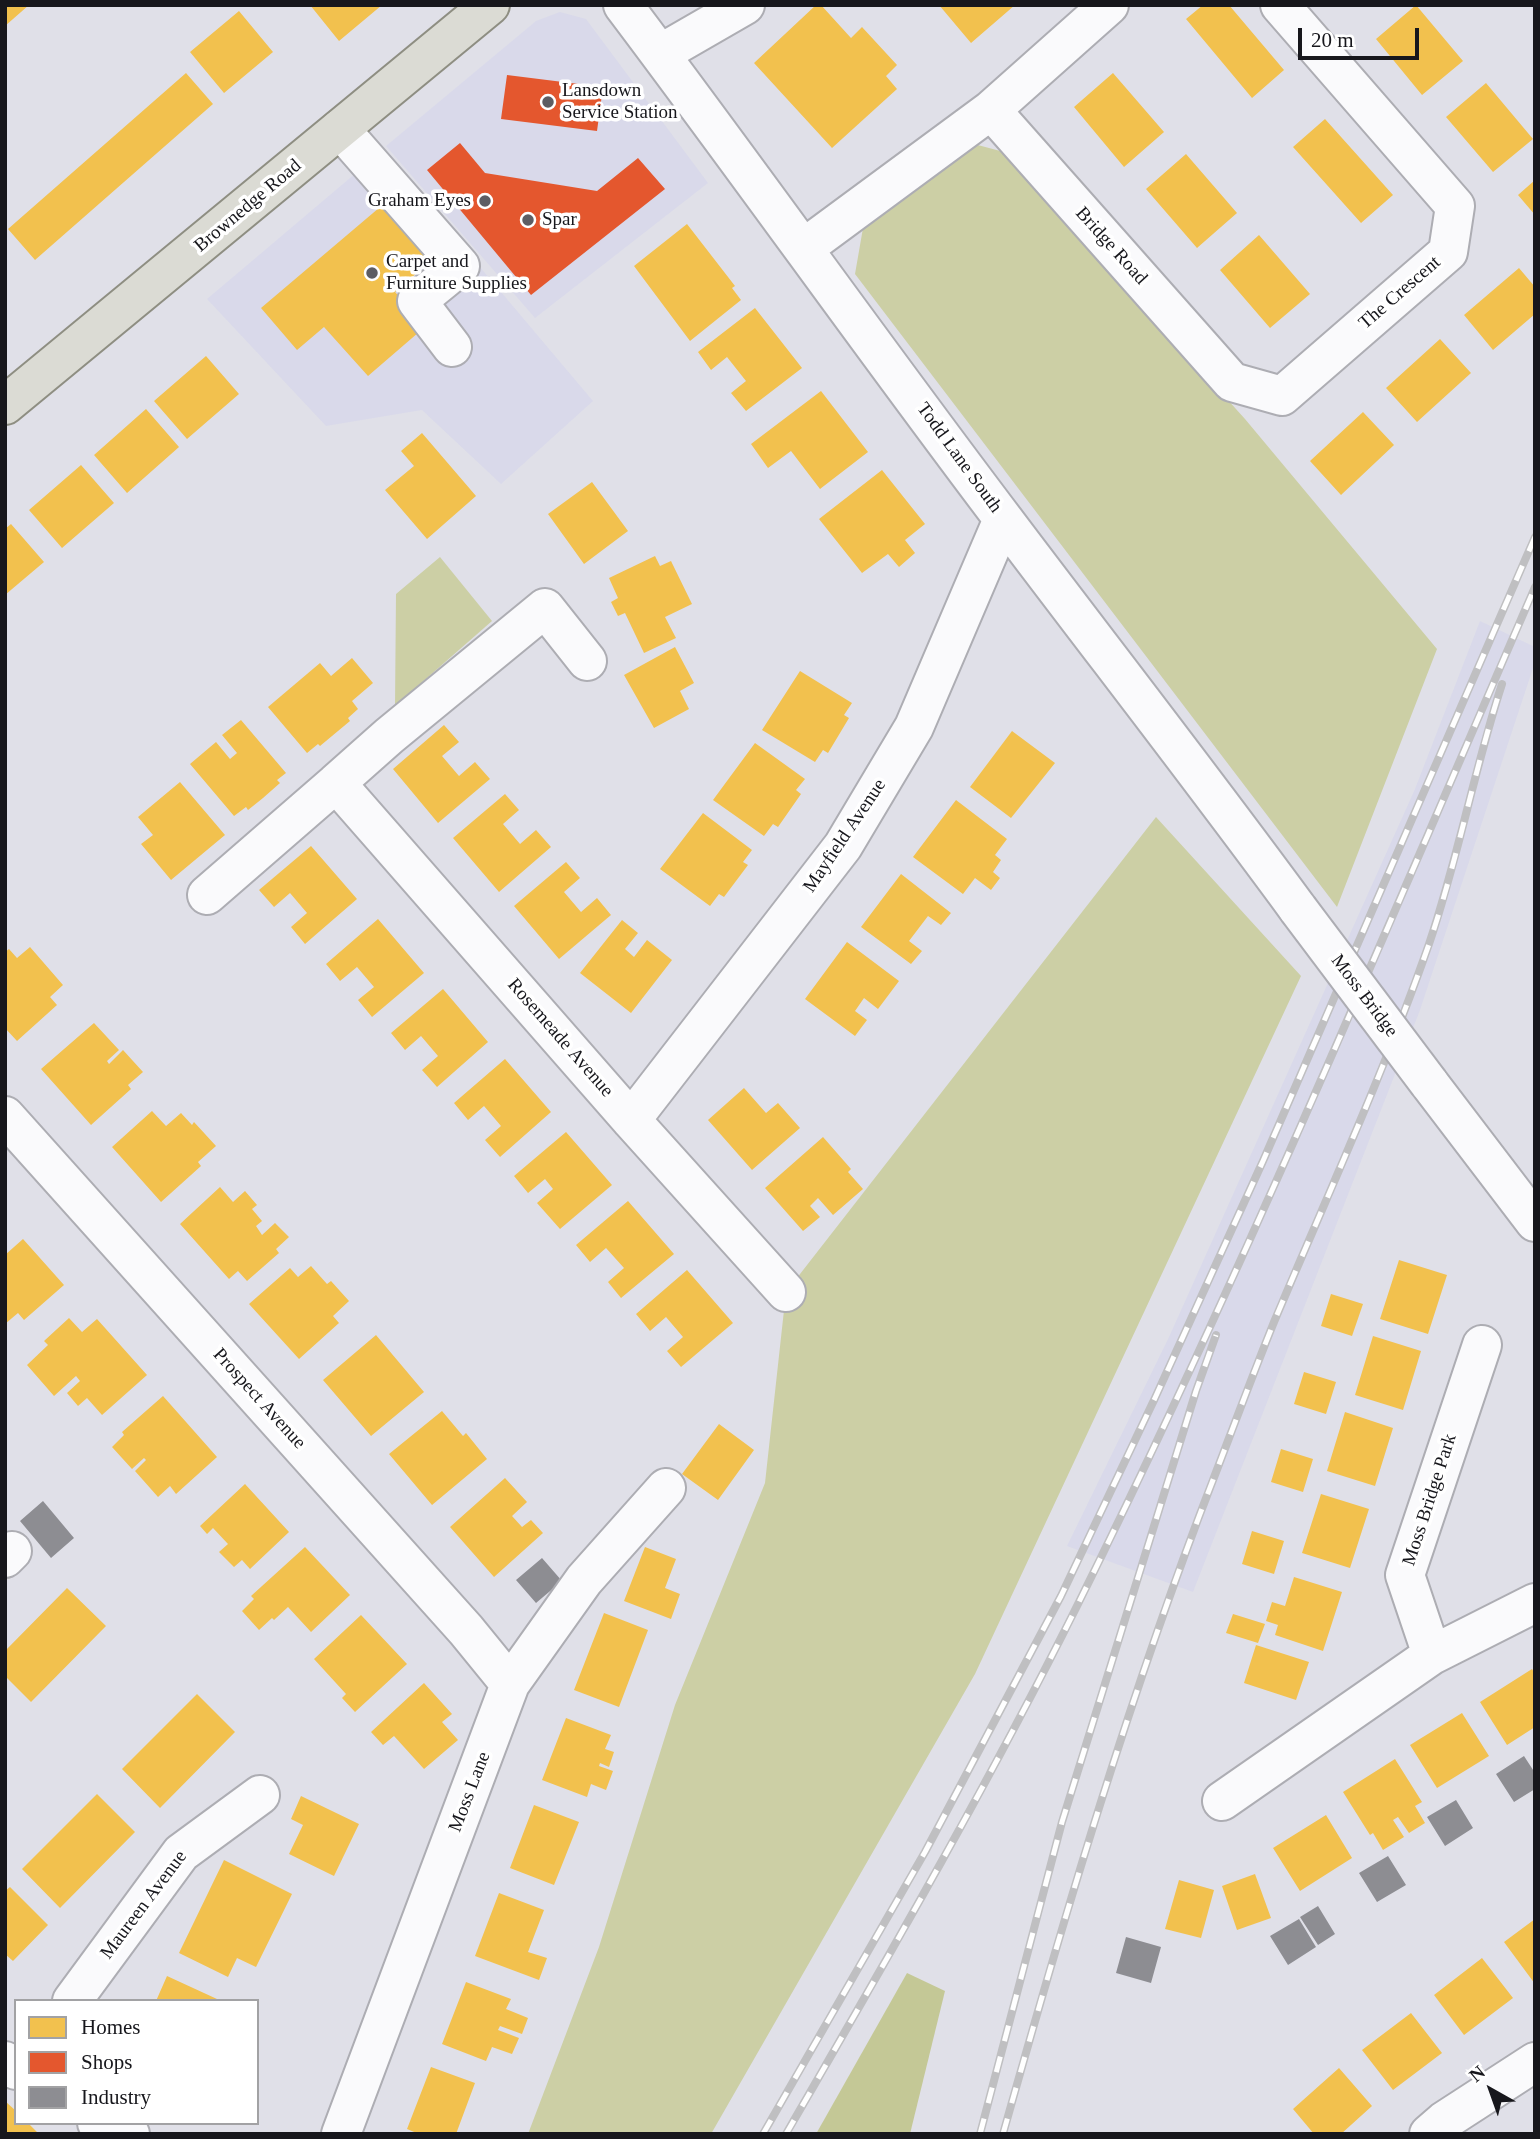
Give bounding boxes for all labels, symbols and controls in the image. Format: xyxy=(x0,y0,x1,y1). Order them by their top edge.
scale bar xyxy=(1302,14,1423,58)
text: 20 m xyxy=(1311,28,1354,52)
place label: Lansdown Service Station xyxy=(562,80,678,124)
marker: Lansdown Service Station xyxy=(540,94,556,110)
street label: Brownedge Road xyxy=(190,155,306,257)
place label: Graham Eyes xyxy=(368,190,471,212)
marker: Graham Eyes xyxy=(477,193,493,209)
street label: Bridge Road xyxy=(1070,202,1152,290)
place label: Spar xyxy=(542,209,577,231)
marker: Spar xyxy=(520,212,536,228)
place label: Carpet and Furniture Supplies xyxy=(386,251,527,295)
street label: The Crescent xyxy=(1354,251,1446,335)
marker: Carpet and Furniture Supplies xyxy=(364,265,380,281)
street label: Todd Lane South xyxy=(911,398,1007,518)
street label: Mayfield Avenue xyxy=(799,775,891,897)
street label: Moss Bridge xyxy=(1326,950,1402,1042)
street label: Rosemeade Avenue xyxy=(502,974,618,1102)
street label: Prospect Avenue xyxy=(208,1344,310,1454)
street label: Moss Bridge Park xyxy=(1398,1431,1462,1569)
street label: Moss Lane xyxy=(444,1749,496,1835)
street label: Maureen Avenue xyxy=(96,1846,192,1964)
legend xyxy=(14,1999,259,2125)
text: Homes xyxy=(81,2015,141,2039)
text: Shops xyxy=(81,2050,132,2074)
north arrow xyxy=(1456,2055,1526,2125)
text: N xyxy=(1465,2061,1489,2086)
text: Industry xyxy=(81,2085,151,2109)

